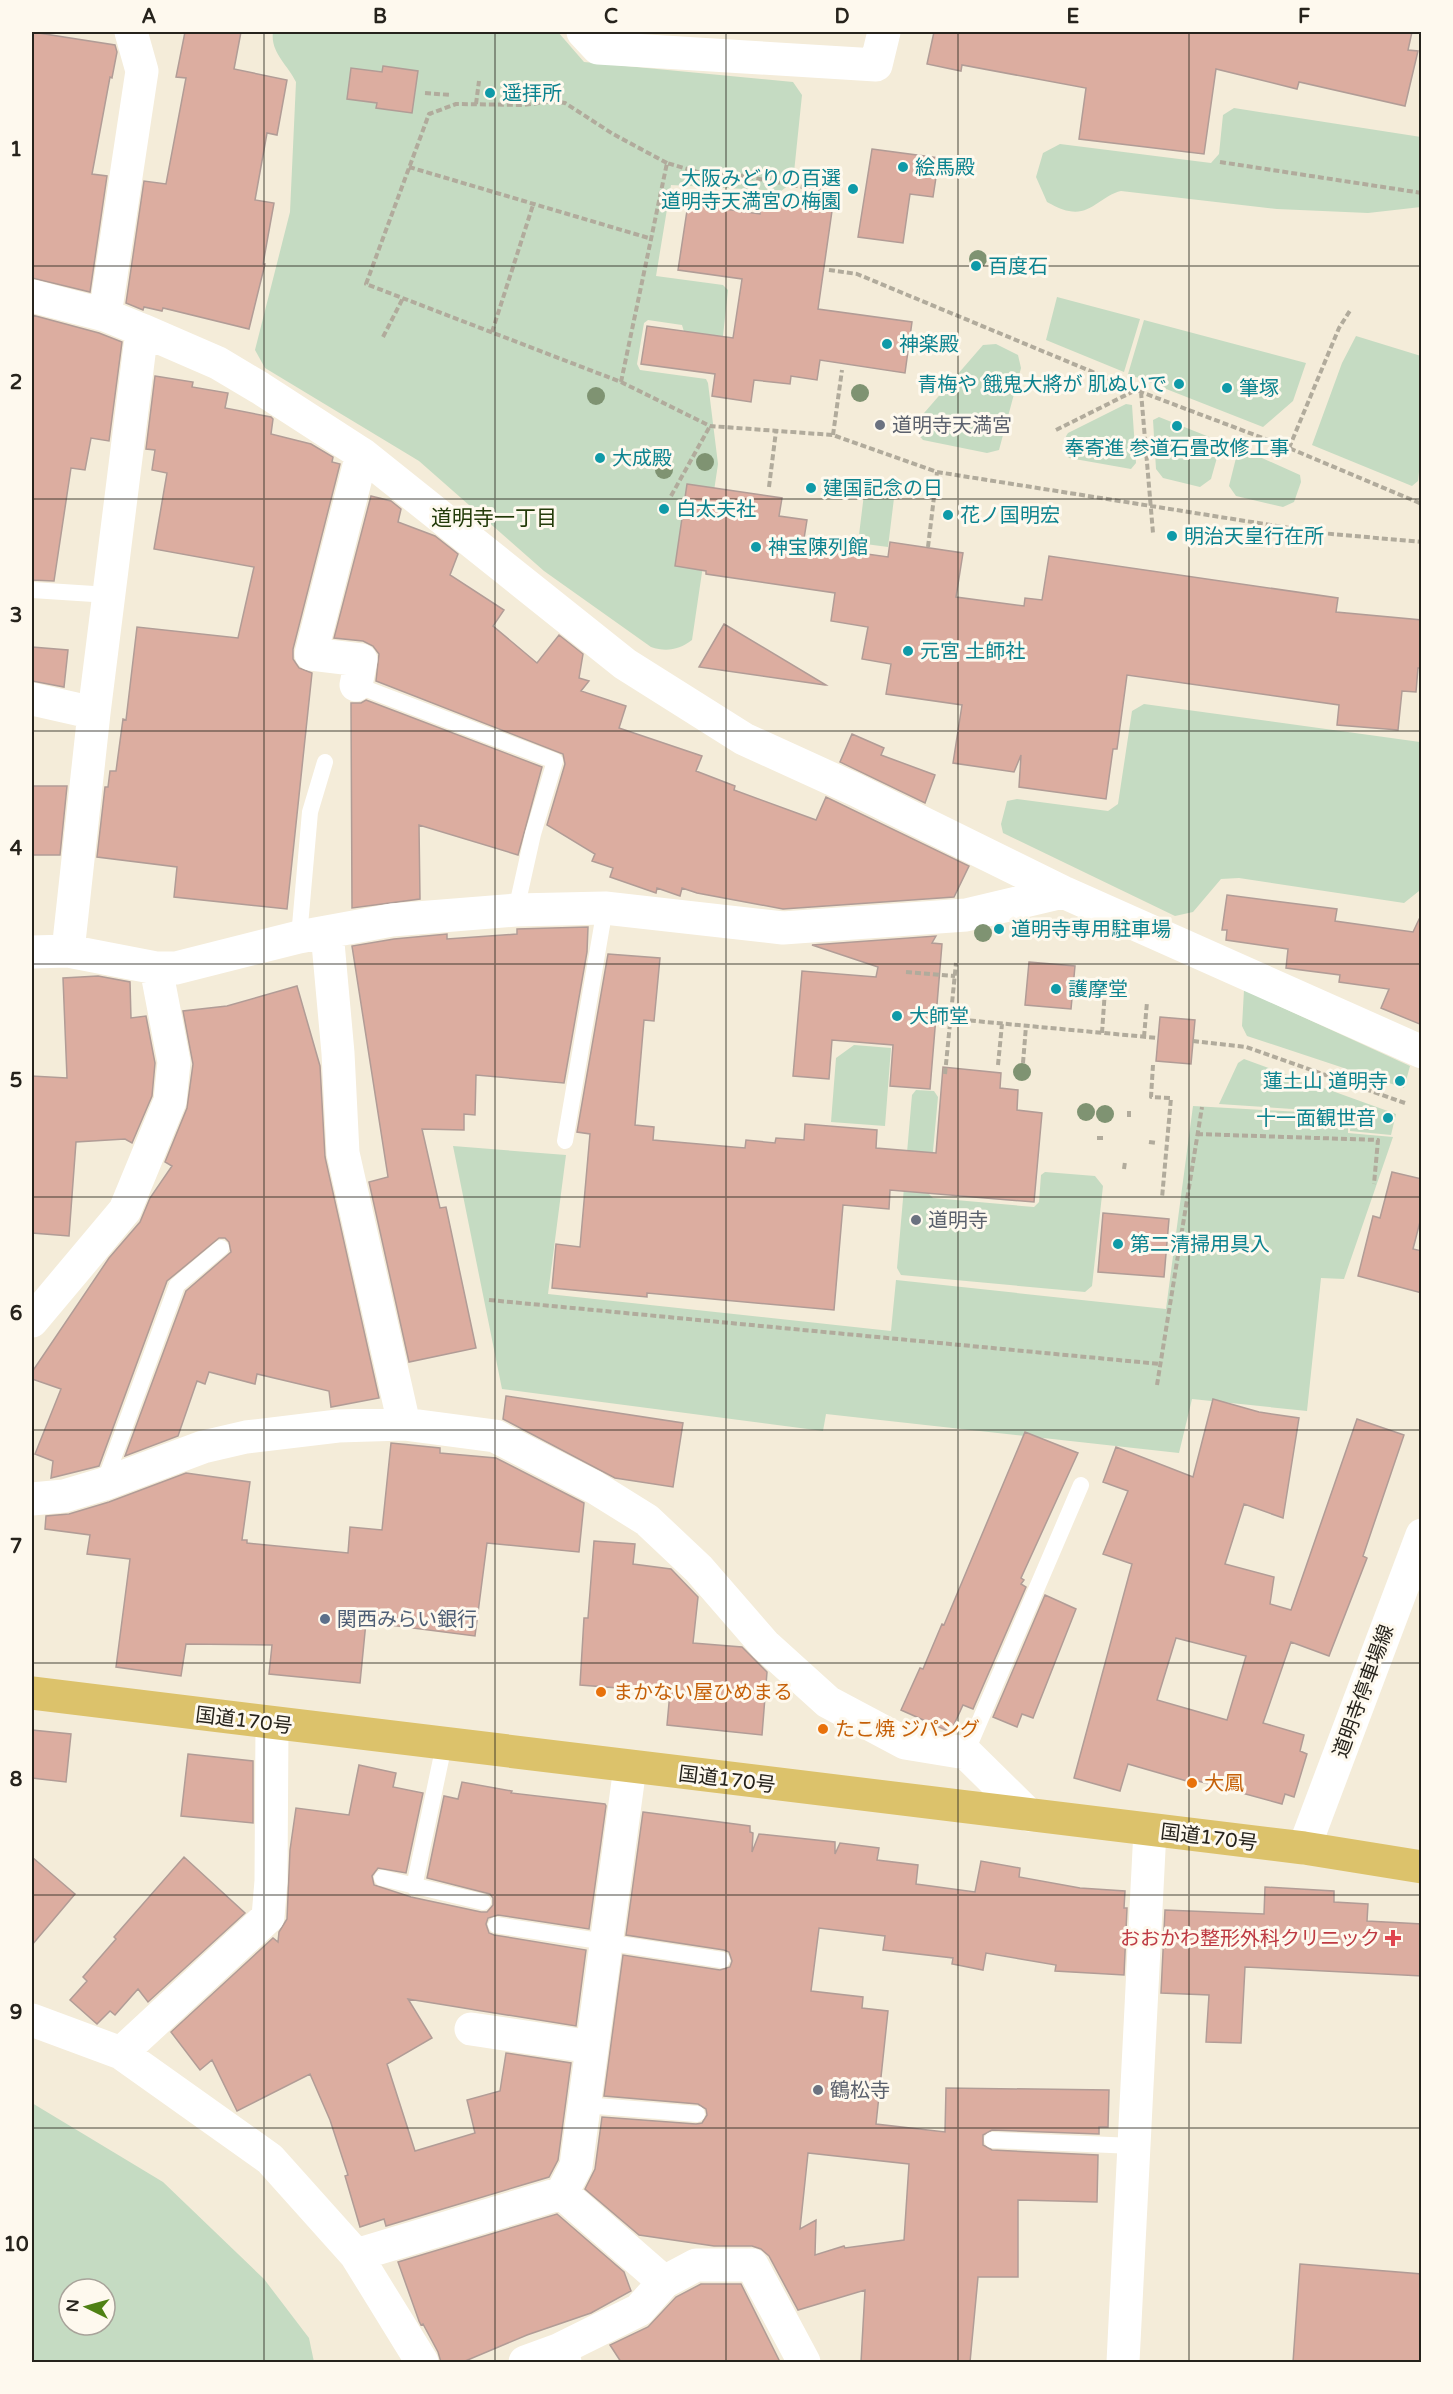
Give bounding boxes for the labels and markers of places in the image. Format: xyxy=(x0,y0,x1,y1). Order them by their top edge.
place label: 遥拝所 xyxy=(502,82,562,106)
marker: 遥拝所 xyxy=(483,86,497,100)
place label: 絵馬殿 xyxy=(915,156,975,180)
marker: 絵馬殿 xyxy=(896,160,910,174)
place label: 大阪みどりの百選 道明寺天満宮の梅園 xyxy=(661,167,841,214)
marker: 大阪みどりの百選 道明寺天満宮の梅園 xyxy=(846,182,860,196)
place label: 百度石 xyxy=(988,255,1048,279)
marker: 百度石 xyxy=(969,259,983,273)
place label: 神楽殿 xyxy=(899,333,959,357)
marker: 神楽殿 xyxy=(880,337,894,351)
place label: 青梅や 餓鬼大將が 肌ぬいで xyxy=(917,373,1167,397)
marker: 青梅や 餓鬼大將が 肌ぬいで xyxy=(1172,377,1186,391)
place label: 筆塚 xyxy=(1239,377,1279,401)
marker: 筆塚 xyxy=(1220,381,1234,395)
place label: 道明寺天満宮 xyxy=(892,414,1012,438)
marker: 道明寺天満宮 xyxy=(873,418,887,432)
marker: 奉寄進 参道石畳改修工事 xyxy=(1170,419,1184,433)
place label: 奉寄進 参道石畳改修工事 xyxy=(1064,437,1290,461)
place label: 大成殿 xyxy=(612,447,672,471)
marker: 大成殿 xyxy=(593,451,607,465)
place label: 建国記念の日 xyxy=(823,477,943,501)
marker: 建国記念の日 xyxy=(804,481,818,495)
place label: 白太夫社 xyxy=(676,498,756,522)
marker: 白太夫社 xyxy=(657,502,671,516)
place label: 花ノ国明宏 xyxy=(960,504,1060,528)
marker: 花ノ国明宏 xyxy=(941,508,955,522)
place label: 明治天皇行在所 xyxy=(1184,525,1324,549)
marker: 明治天皇行在所 xyxy=(1165,529,1179,543)
place label: 神宝陳列館 xyxy=(768,536,868,560)
marker: 神宝陳列館 xyxy=(749,540,763,554)
place label: 元宮 土師社 xyxy=(920,640,1025,664)
marker: 元宮 土師社 xyxy=(901,644,915,658)
place label: 道明寺専用駐車場 xyxy=(1011,918,1171,942)
marker: 道明寺専用駐車場 xyxy=(992,922,1006,936)
place label: 護摩堂 xyxy=(1068,978,1128,1002)
marker: 護摩堂 xyxy=(1049,982,1063,996)
place label: 大師堂 xyxy=(909,1005,969,1029)
marker: 大師堂 xyxy=(890,1009,904,1023)
place label: 蓮土山 道明寺 xyxy=(1263,1070,1388,1094)
marker: 蓮土山 道明寺 xyxy=(1393,1074,1407,1088)
place label: 十一面観世音 xyxy=(1256,1107,1376,1131)
marker: 十一面観世音 xyxy=(1381,1111,1395,1125)
place label: 道明寺 xyxy=(928,1209,988,1233)
marker: 道明寺 xyxy=(909,1213,923,1227)
place label: 第二清掃用具入 xyxy=(1130,1233,1270,1257)
marker: 第二清掃用具入 xyxy=(1111,1237,1125,1251)
place label: 関西みらい銀行 xyxy=(337,1608,477,1632)
marker: 関西みらい銀行 xyxy=(318,1612,332,1626)
place label: まかない屋ひめまる xyxy=(613,1681,793,1705)
marker: まかない屋ひめまる xyxy=(594,1685,608,1699)
place label: たこ焼 ジパング xyxy=(835,1718,980,1742)
marker: たこ焼 ジパング xyxy=(816,1722,830,1736)
place label: 大鳳 xyxy=(1204,1772,1244,1796)
marker: 大鳳 xyxy=(1185,1776,1199,1790)
place label: おおかわ整形外科クリニック xyxy=(1120,1927,1380,1951)
marker: おおかわ整形外科クリニック xyxy=(1384,1929,1402,1947)
place label: 鶴松寺 xyxy=(830,2079,890,2103)
marker: 鶴松寺 xyxy=(811,2083,825,2097)

